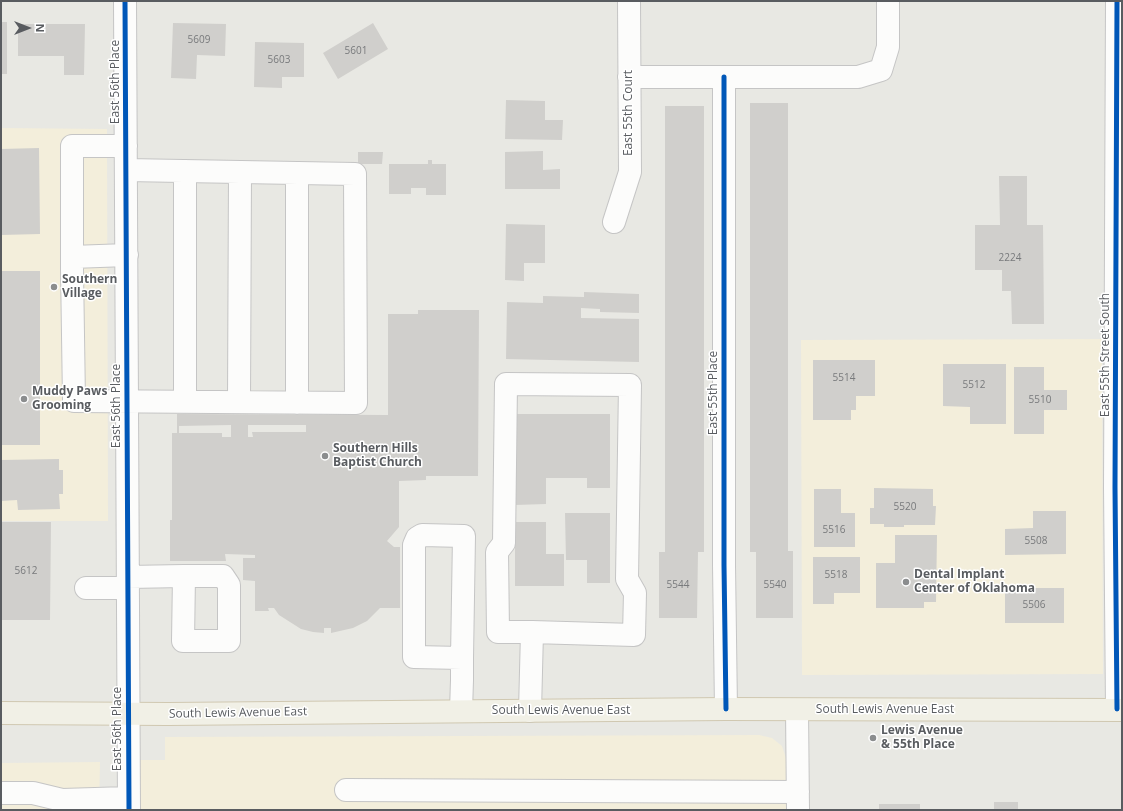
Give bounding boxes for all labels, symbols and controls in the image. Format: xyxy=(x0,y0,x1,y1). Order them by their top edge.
north arrow xyxy=(8,8,48,48)
text: N xyxy=(33,24,48,32)
house number: 5609 xyxy=(188,34,210,46)
street label: East 56th Place xyxy=(109,40,123,124)
house number: 5601 xyxy=(345,45,367,57)
house number: 5603 xyxy=(268,54,290,66)
street label: East 55th Court xyxy=(622,70,636,156)
house number: 2224 xyxy=(999,252,1021,264)
place label: Southern Village xyxy=(62,273,117,301)
marker: Southern Village xyxy=(49,282,59,292)
street label: East 55th Street South xyxy=(1099,293,1113,417)
street label: East 55th Place xyxy=(707,351,721,435)
street label: East 56th Place xyxy=(110,364,124,448)
house number: 5514 xyxy=(833,372,855,384)
house number: 5512 xyxy=(963,379,985,391)
place label: Muddy Paws Grooming xyxy=(32,385,107,413)
marker: Muddy Paws Grooming xyxy=(19,394,29,404)
house number: 5510 xyxy=(1029,394,1051,406)
place label: Southern Hills Baptist Church xyxy=(333,442,422,470)
marker: Southern Hills Baptist Church xyxy=(320,451,330,461)
house number: 5520 xyxy=(894,501,916,513)
house number: 5516 xyxy=(823,524,845,536)
house number: 5508 xyxy=(1025,535,1047,547)
house number: 5612 xyxy=(15,565,37,577)
place label: Dental Implant Center of Oklahoma xyxy=(914,568,1035,596)
house number: 5518 xyxy=(825,569,847,581)
marker: Dental Implant Center of Oklahoma xyxy=(901,577,911,587)
house number: 5544 xyxy=(667,579,689,591)
house number: 5540 xyxy=(764,579,786,591)
house number: 5506 xyxy=(1023,599,1045,611)
street label: East 56th Place xyxy=(111,687,125,771)
street label: South Lewis Avenue East xyxy=(816,703,954,717)
street label: South Lewis Avenue East xyxy=(492,704,630,718)
street label: South Lewis Avenue East xyxy=(169,705,307,721)
place label: Lewis Avenue & 55th Place xyxy=(881,724,963,752)
marker: Lewis Avenue & 55th Place xyxy=(868,733,878,743)

